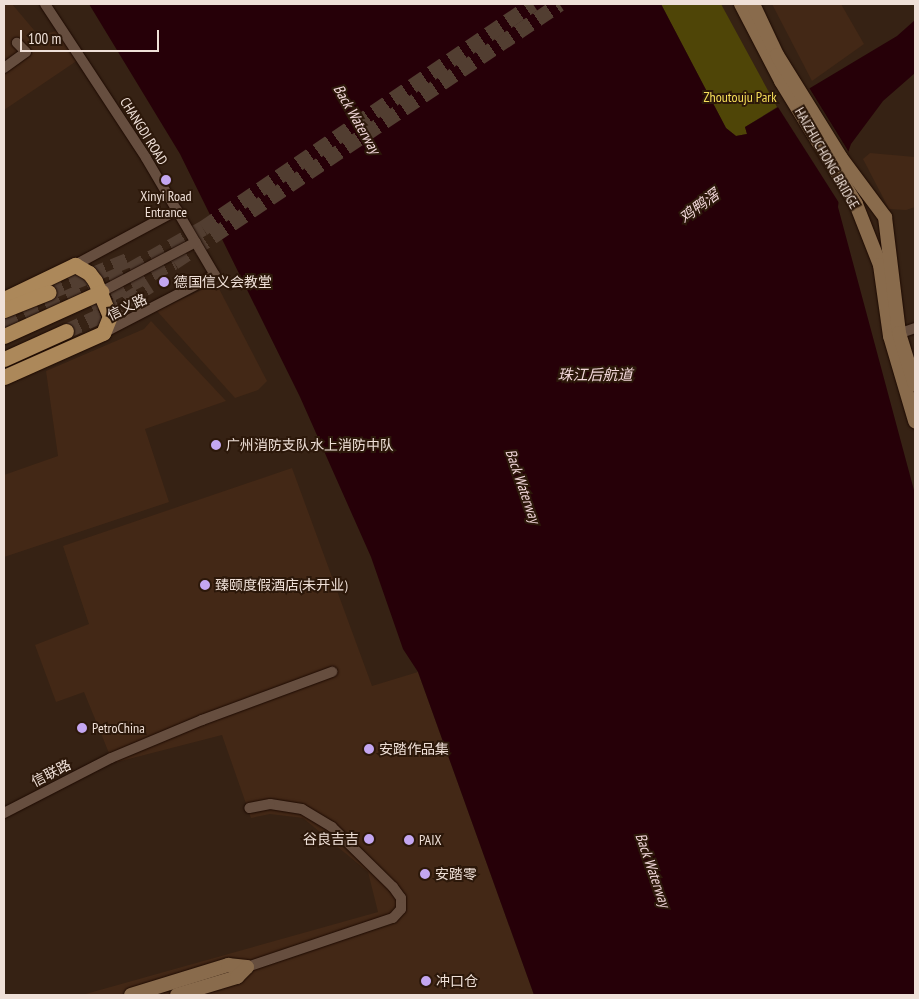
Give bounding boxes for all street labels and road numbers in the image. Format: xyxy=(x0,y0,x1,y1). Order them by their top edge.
street label: CHANGDI ROAD xyxy=(117,94,171,168)
street label: HAIZHUCHONG BRIDGE xyxy=(791,104,863,212)
street label: 信义路 xyxy=(104,290,150,324)
street label: 信联路 xyxy=(28,756,74,790)

